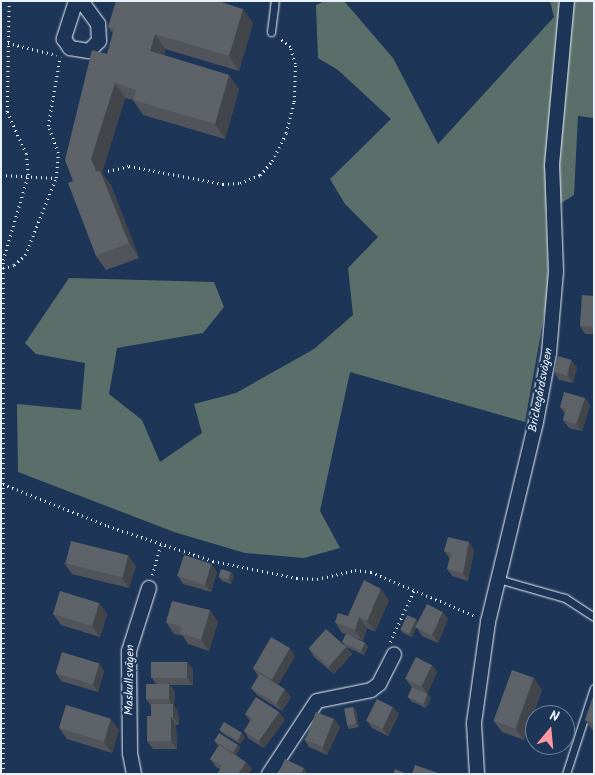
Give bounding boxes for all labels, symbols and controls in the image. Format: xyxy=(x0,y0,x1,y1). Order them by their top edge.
street label: Brickegårdsvägen xyxy=(526,347,556,433)
street label: Maskullsvägen xyxy=(122,644,138,716)
north arrow xyxy=(525,705,575,755)
text: N xyxy=(547,705,562,728)

